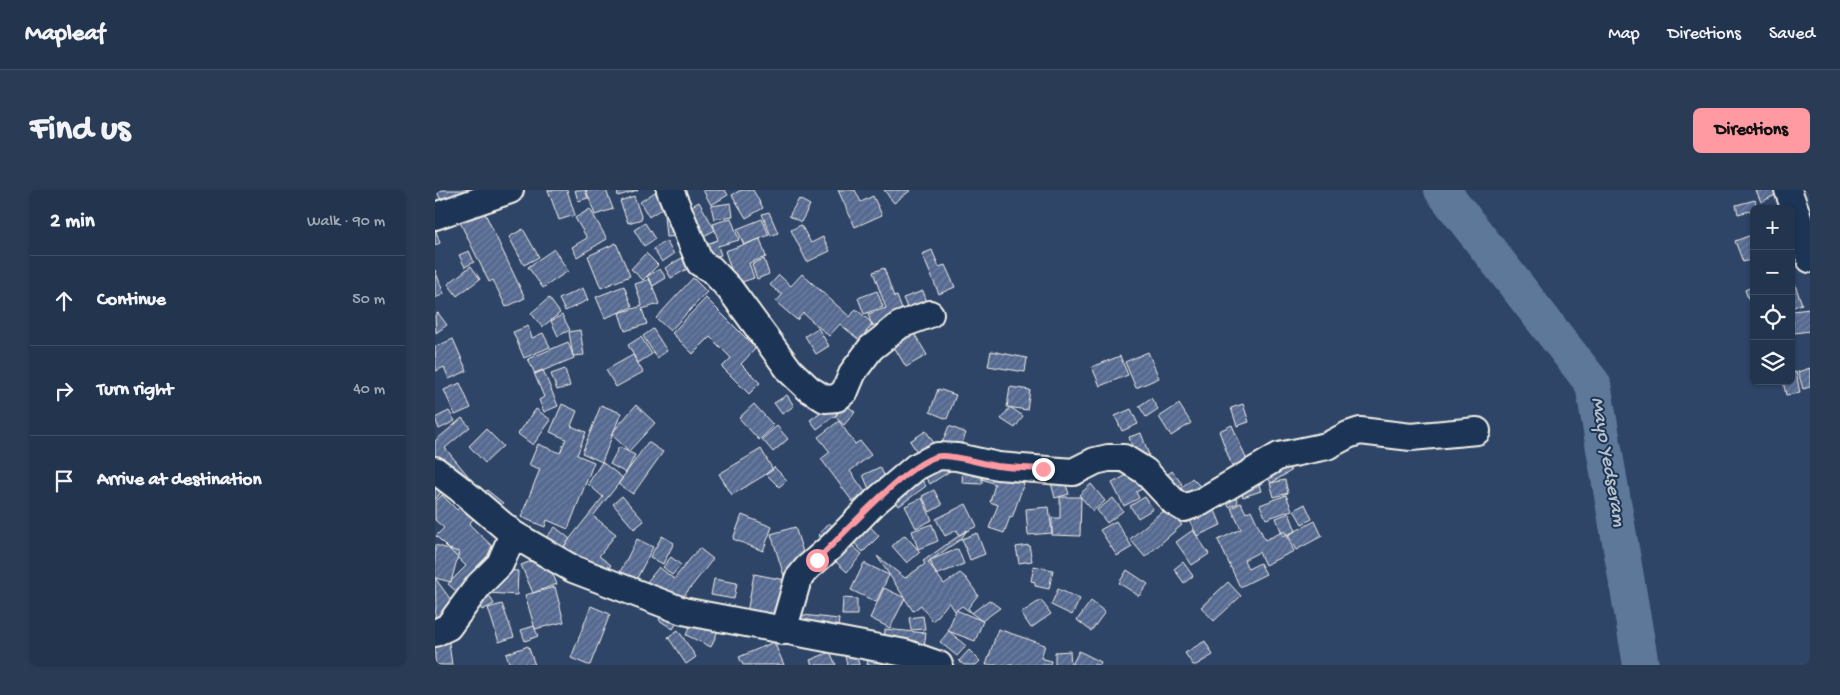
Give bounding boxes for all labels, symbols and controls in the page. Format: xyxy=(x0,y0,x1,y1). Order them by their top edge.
text: Mapleaf xyxy=(25,20,105,49)
text: Map xyxy=(1608,24,1640,45)
text: Directions xyxy=(1668,24,1741,45)
text: Saved xyxy=(1769,24,1815,45)
button: Directions xyxy=(1693,108,1810,153)
text: Find us xyxy=(30,110,130,151)
map controls xyxy=(1750,205,1795,385)
button: + xyxy=(1750,205,1795,250)
text: 2 min xyxy=(50,210,95,235)
text: Walk · 90 m xyxy=(307,213,385,232)
button: − xyxy=(1750,250,1795,295)
icon: ahead xyxy=(50,287,78,315)
text: Continue xyxy=(97,289,166,312)
text: 50 m xyxy=(352,291,385,310)
button: locate xyxy=(1750,295,1795,340)
button: layers xyxy=(1750,340,1795,385)
icon: right xyxy=(50,377,78,405)
text: Turn right xyxy=(97,379,173,402)
text: 40 m xyxy=(353,381,385,400)
water label: Mayo Yedseram xyxy=(1584,395,1630,529)
route end xyxy=(1032,458,1055,481)
icon: arrive xyxy=(50,467,78,495)
text: Arrive at destination xyxy=(97,469,261,492)
route start xyxy=(806,549,829,572)

